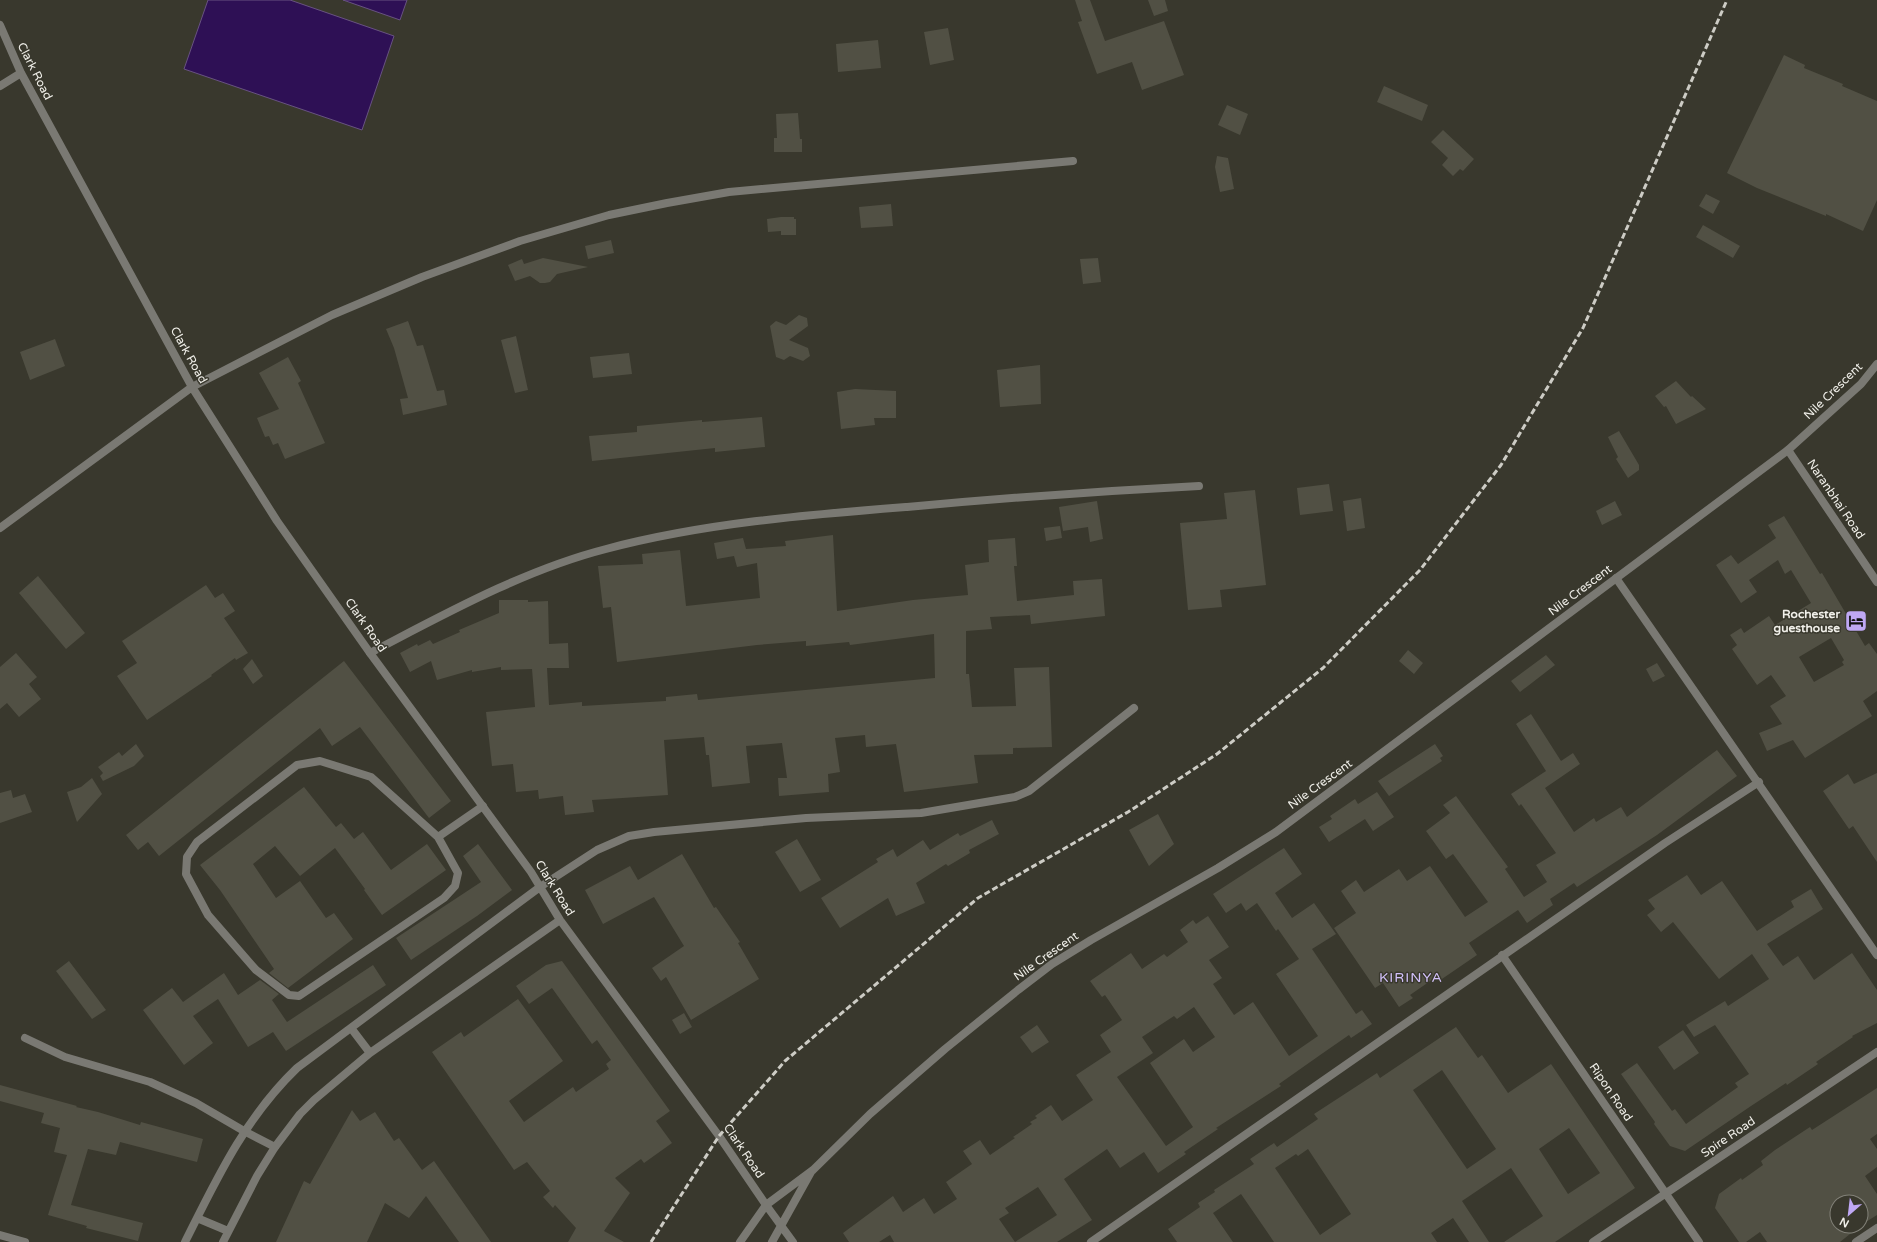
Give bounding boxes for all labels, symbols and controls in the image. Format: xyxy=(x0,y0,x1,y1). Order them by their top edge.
street label: Clark Road xyxy=(15,40,55,102)
street label: Clark Road xyxy=(168,324,210,386)
street label: Nile Crescent xyxy=(1801,359,1865,422)
street label: Naranbhai Road xyxy=(1804,457,1868,541)
street label: Nile Crescent xyxy=(1546,561,1615,618)
street label: Clark Road xyxy=(342,595,390,655)
place label: Rochester guesthouse xyxy=(1774,607,1840,636)
hotel icon: Rochester guesthouse xyxy=(1843,608,1869,634)
street label: Nile Crescent xyxy=(1285,756,1355,812)
street label: Clark Road xyxy=(533,858,577,918)
street label: Nile Crescent xyxy=(1011,928,1081,983)
district label: KIRINYA xyxy=(1379,969,1443,986)
street label: Ripon Road xyxy=(1586,1060,1636,1124)
street label: Spire Road xyxy=(1698,1114,1758,1160)
street label: Clark Road xyxy=(721,1121,767,1181)
north arrow xyxy=(1829,1194,1869,1234)
text: N xyxy=(1838,1215,1851,1230)

